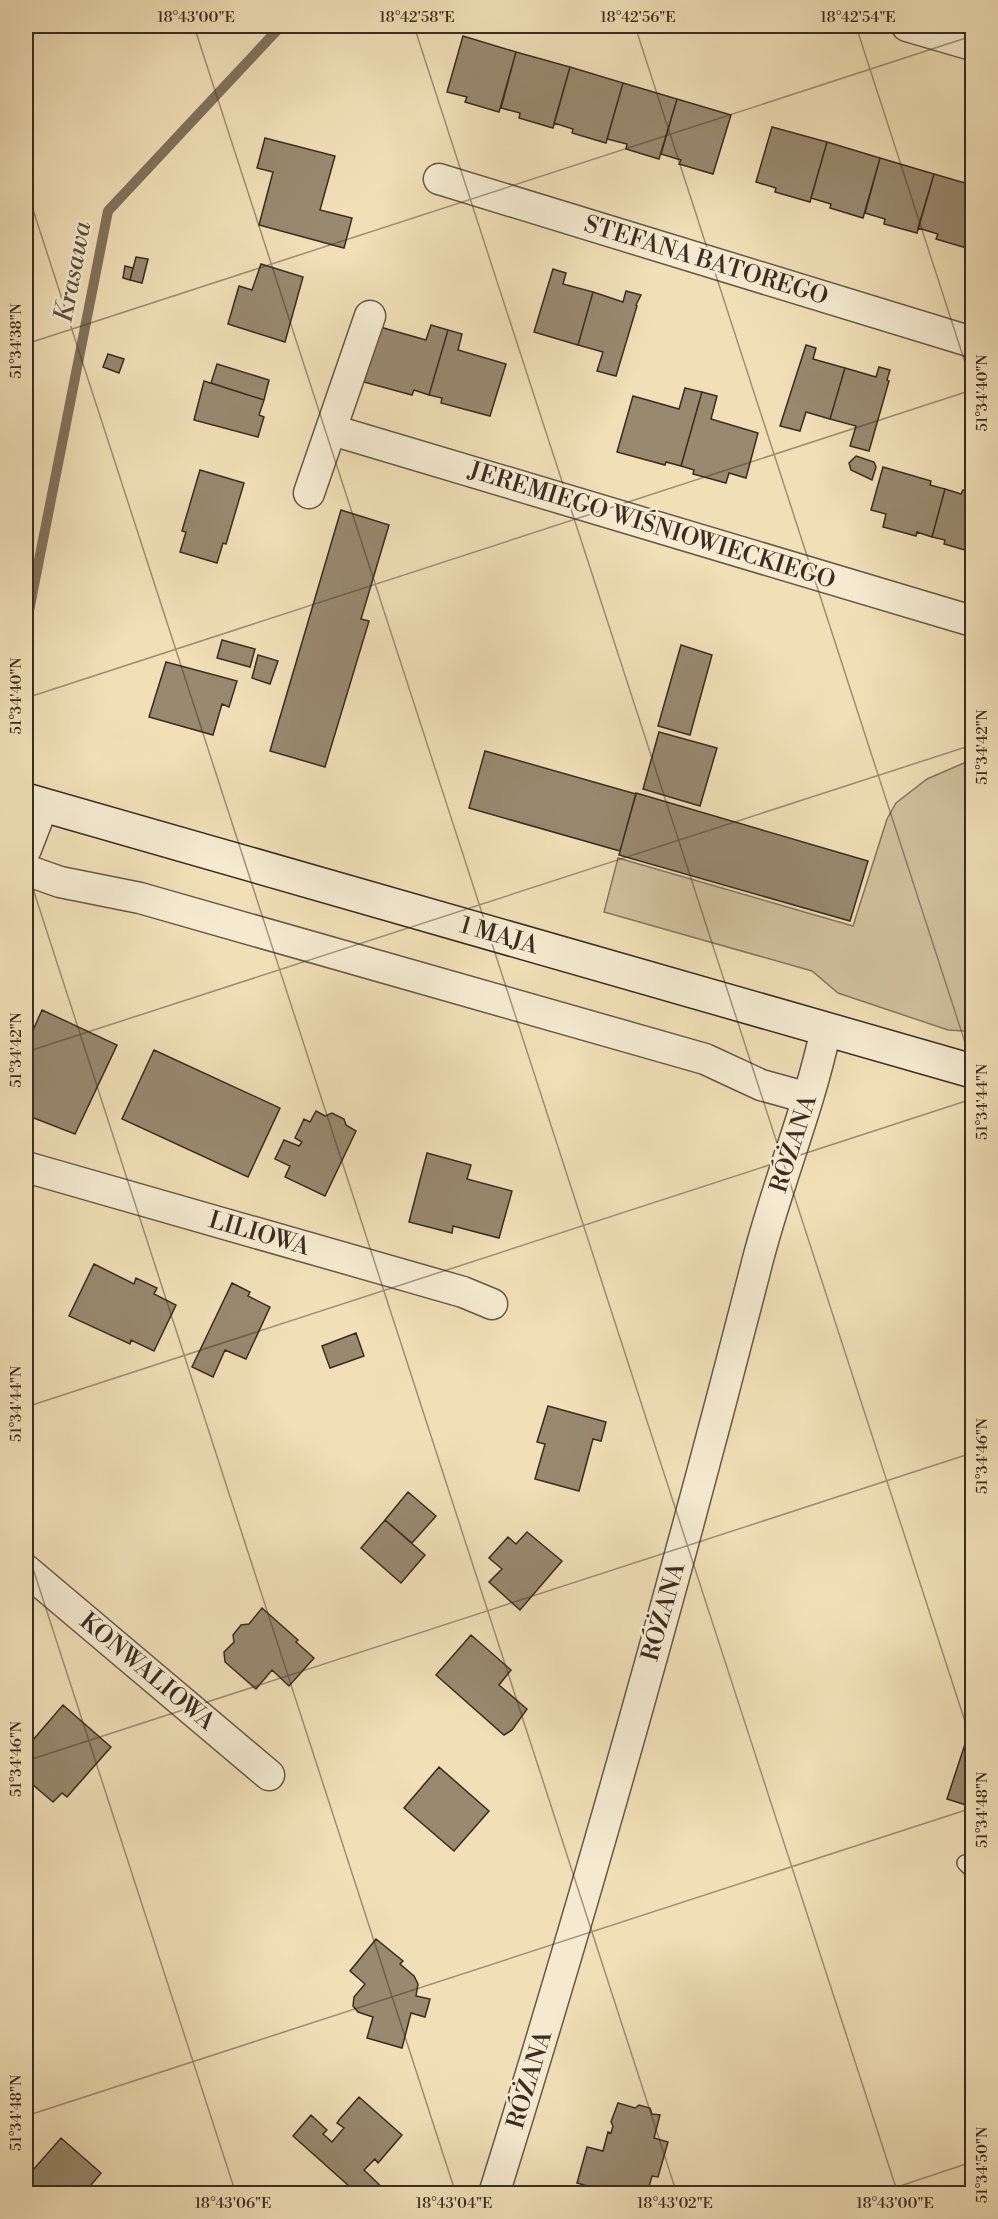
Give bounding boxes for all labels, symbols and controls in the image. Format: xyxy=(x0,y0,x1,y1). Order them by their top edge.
text: 18°43'00"E xyxy=(157,8,235,27)
text: 18°42'58"E xyxy=(379,8,455,27)
text: 18°42'56"E xyxy=(600,8,676,27)
text: 18°42'54"E xyxy=(820,8,896,27)
street label: STEFANA BATOREGO xyxy=(580,210,832,312)
water label: Krasawa xyxy=(48,218,99,325)
text: 51°34'38"N xyxy=(7,303,26,379)
text: 51°34'40"N xyxy=(973,355,992,431)
street label: JEREMIEGO WIŚNIOWIECKIEGO xyxy=(464,454,840,596)
text: 51°34'40"N xyxy=(7,658,26,734)
text: 51°34'42"N xyxy=(973,709,992,785)
street label: 1 MAJA xyxy=(457,911,542,962)
text: 51°34'42"N xyxy=(7,1012,26,1088)
text: 51°34'44"N xyxy=(973,1064,992,1140)
street label: RÓŻANA xyxy=(762,1090,824,1197)
street label: LILIOWA xyxy=(205,1205,313,1263)
text: 51°34'44"N xyxy=(7,1366,26,1442)
text: 51°34'46"N xyxy=(973,1418,992,1494)
street label: RÓŻANA xyxy=(634,1558,692,1665)
street label: KONWALIOWA xyxy=(73,1607,221,1738)
text: 51°34'46"N xyxy=(7,1721,26,1797)
text: 51°34'48"N xyxy=(973,1772,992,1848)
street label: RÓŻANA xyxy=(499,2026,559,2133)
text: 51°34'48"N xyxy=(7,2075,26,2151)
text: 51°34'50"N xyxy=(973,2127,992,2203)
text: 18°43'06"E xyxy=(195,2194,271,2213)
text: 18°43'04"E xyxy=(416,2194,492,2213)
text: 18°43'02"E xyxy=(637,2194,713,2213)
text: 18°43'00"E xyxy=(856,2194,934,2213)

